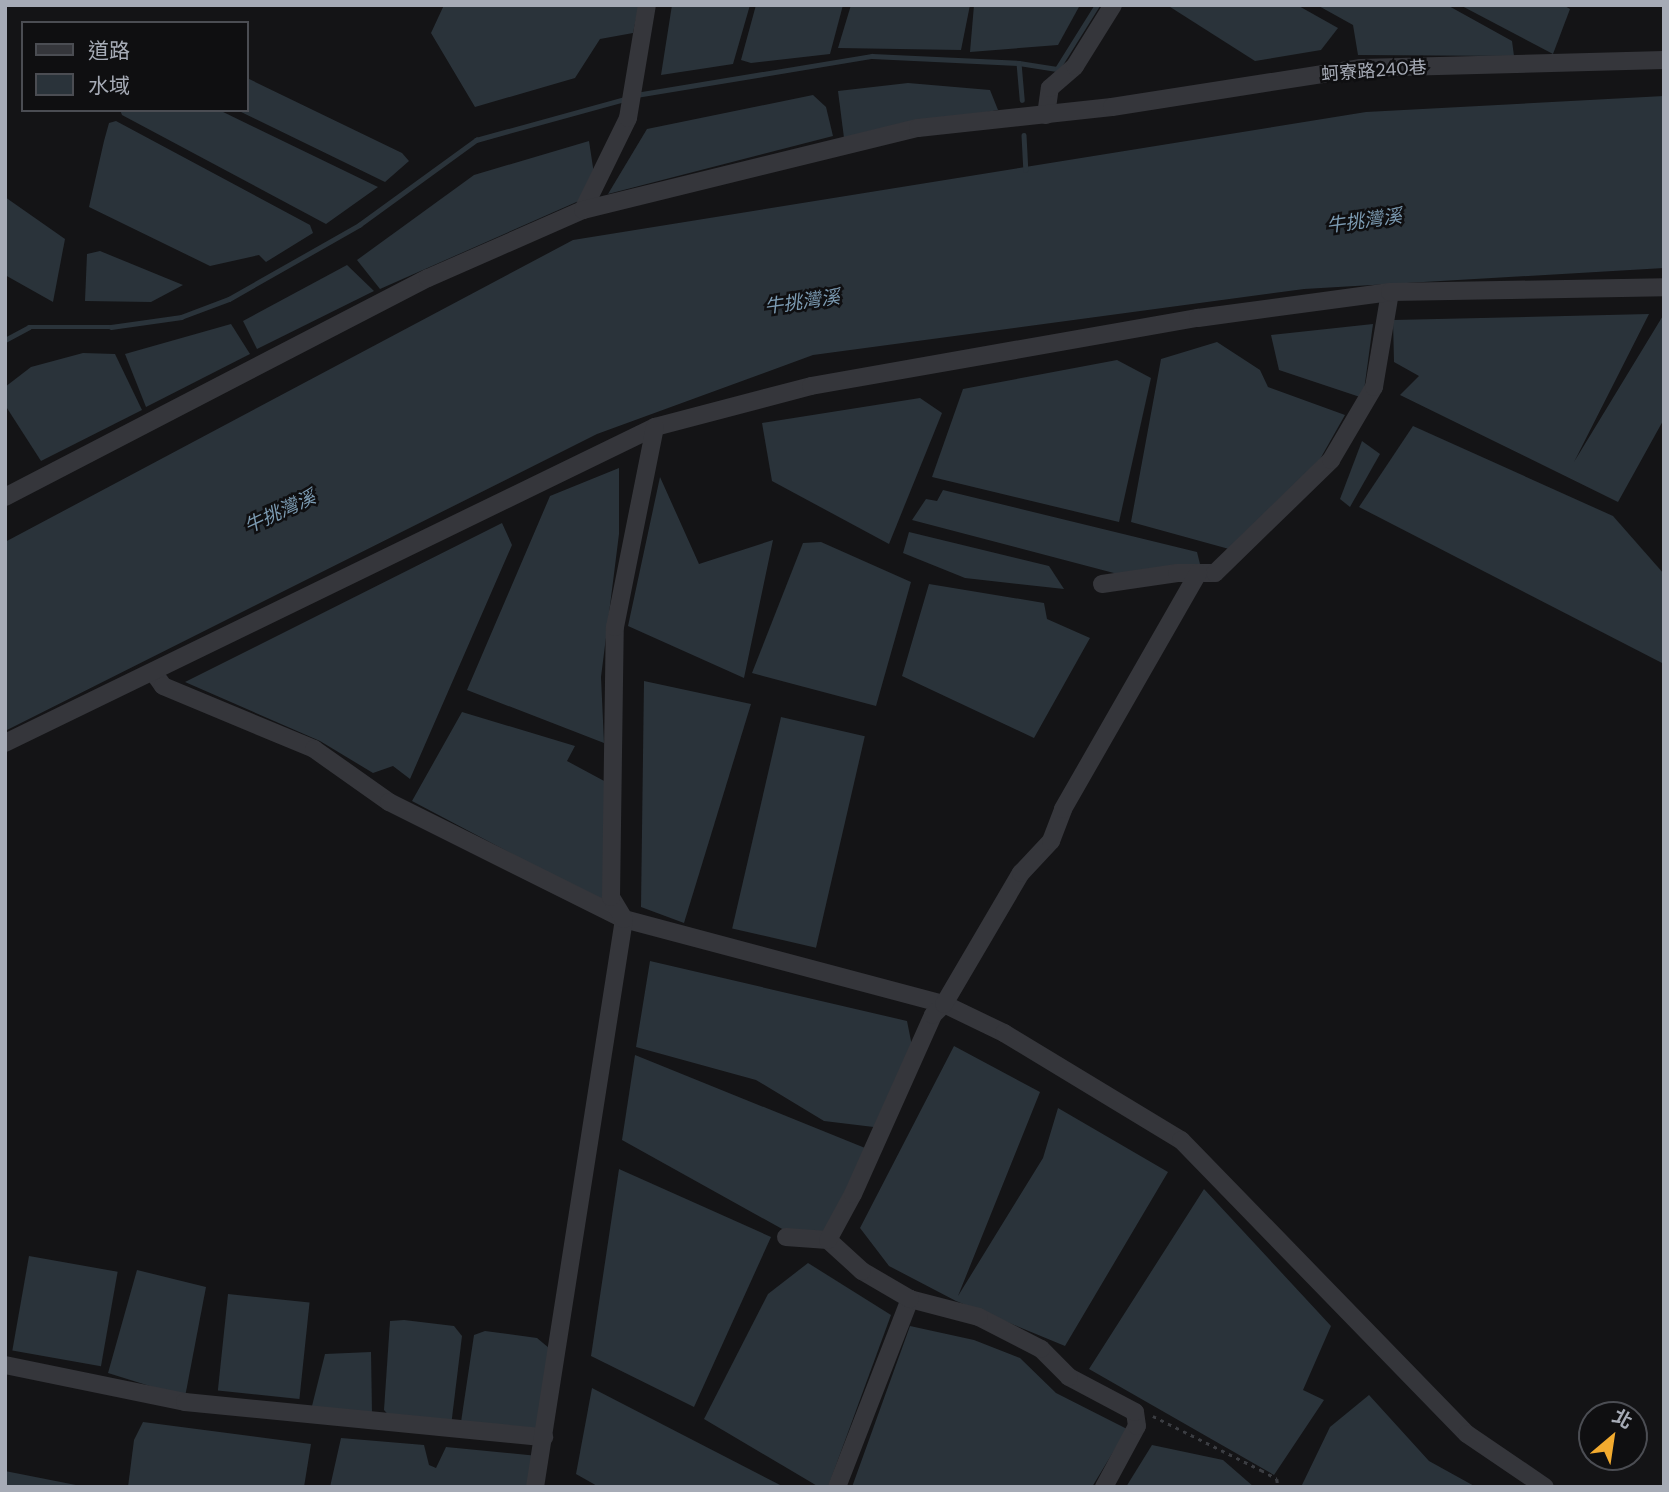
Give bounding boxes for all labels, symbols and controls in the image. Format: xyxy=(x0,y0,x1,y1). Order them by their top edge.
legend xyxy=(21,21,248,112)
text: 道路 xyxy=(88,37,130,65)
street label: 蚵寮路240巷 xyxy=(1321,57,1427,85)
text: 水域 xyxy=(88,72,130,100)
water label: 牛挑灣溪 xyxy=(1325,204,1403,238)
water label: 牛挑灣溪 xyxy=(763,285,841,319)
water label: 牛挑灣溪 xyxy=(241,486,319,538)
north arrow xyxy=(1578,1401,1648,1471)
text: 北 xyxy=(1608,1403,1637,1434)

